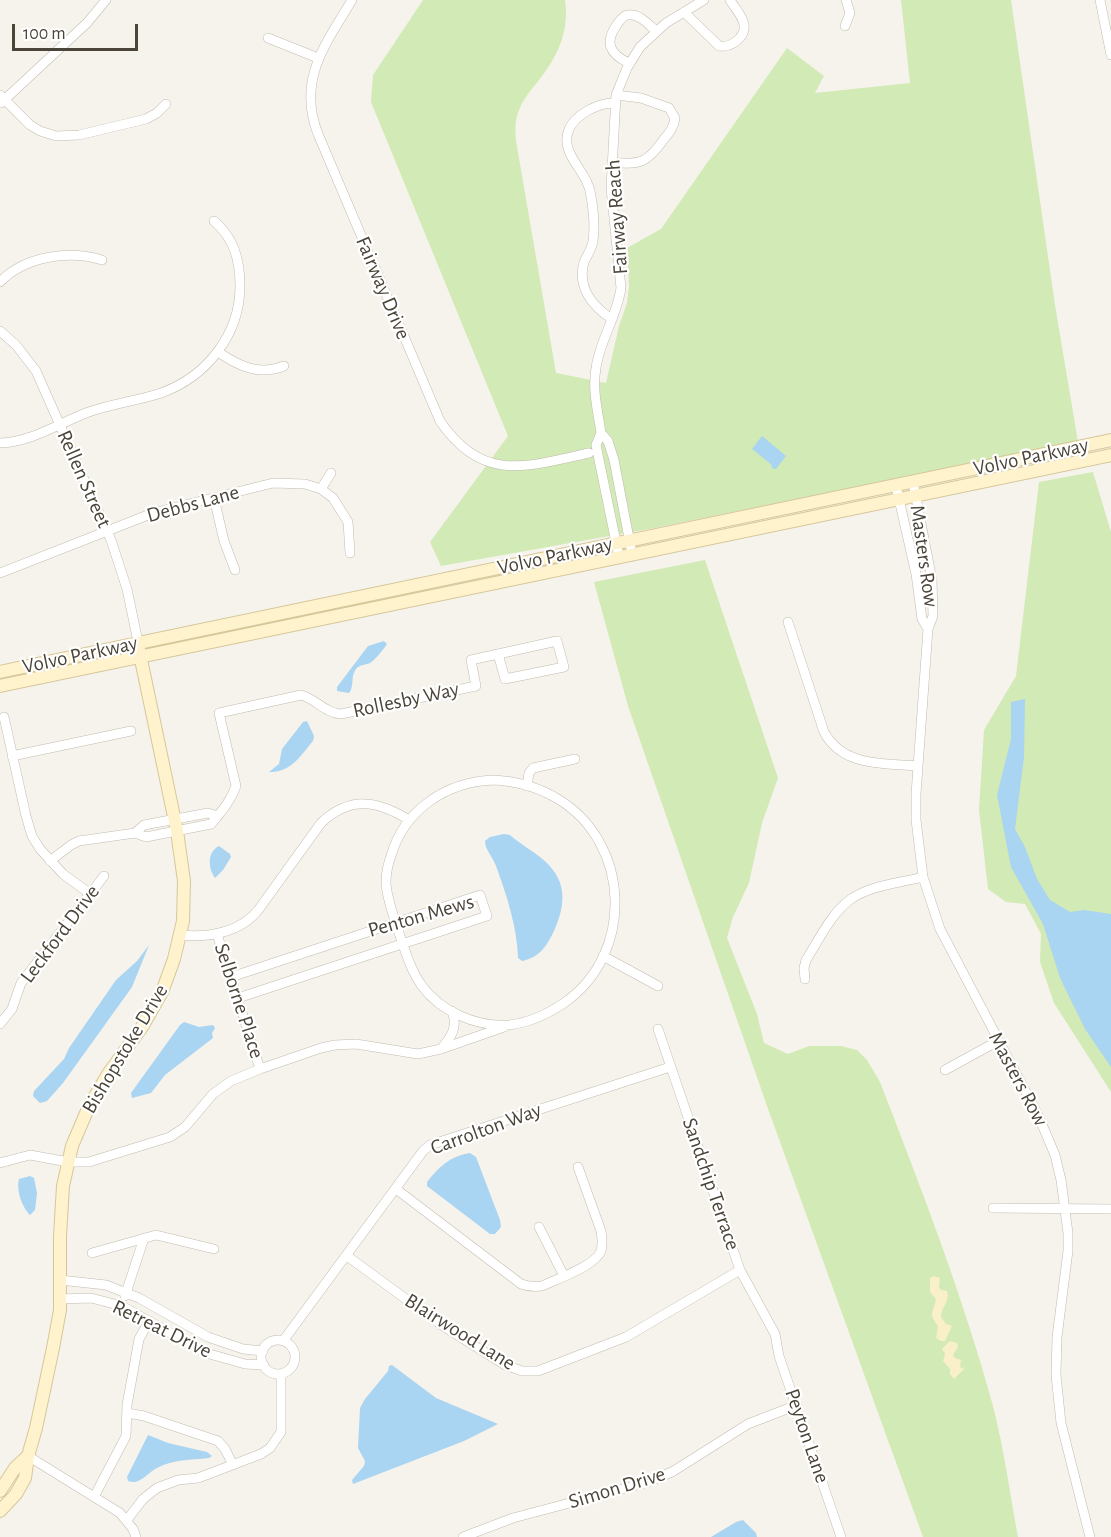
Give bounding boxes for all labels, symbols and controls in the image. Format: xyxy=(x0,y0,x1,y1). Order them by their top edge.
scale bar xyxy=(15,12,141,50)
text: 100 m xyxy=(23,25,66,43)
street label: Fairway Reach xyxy=(600,159,634,275)
street label: Fairway Drive xyxy=(350,233,416,343)
street label: Rellen Street xyxy=(51,426,117,532)
street label: Volvo Parkway xyxy=(971,432,1091,482)
street label: Debbs Lane xyxy=(144,480,242,528)
street label: Masters Row xyxy=(904,503,944,609)
street label: Volvo Parkway xyxy=(495,531,615,581)
street label: Volvo Parkway xyxy=(20,630,140,680)
street label: Rollesby Way xyxy=(351,676,461,724)
street label: Leckford Drive xyxy=(15,880,105,988)
street label: Penton Mews xyxy=(365,889,477,943)
street label: Selborne Place xyxy=(209,940,269,1062)
street label: Bishopstoke Drive xyxy=(76,980,174,1118)
street label: Masters Row xyxy=(983,1028,1053,1130)
street label: Carrolton Way xyxy=(427,1097,545,1161)
street label: Sandchip Terrace xyxy=(677,1115,745,1253)
street label: Blairwood Lane xyxy=(400,1288,520,1376)
street label: Retreat Drive xyxy=(108,1294,216,1364)
street label: Peyton Lane xyxy=(779,1385,835,1487)
street label: Simon Drive xyxy=(566,1461,668,1515)

